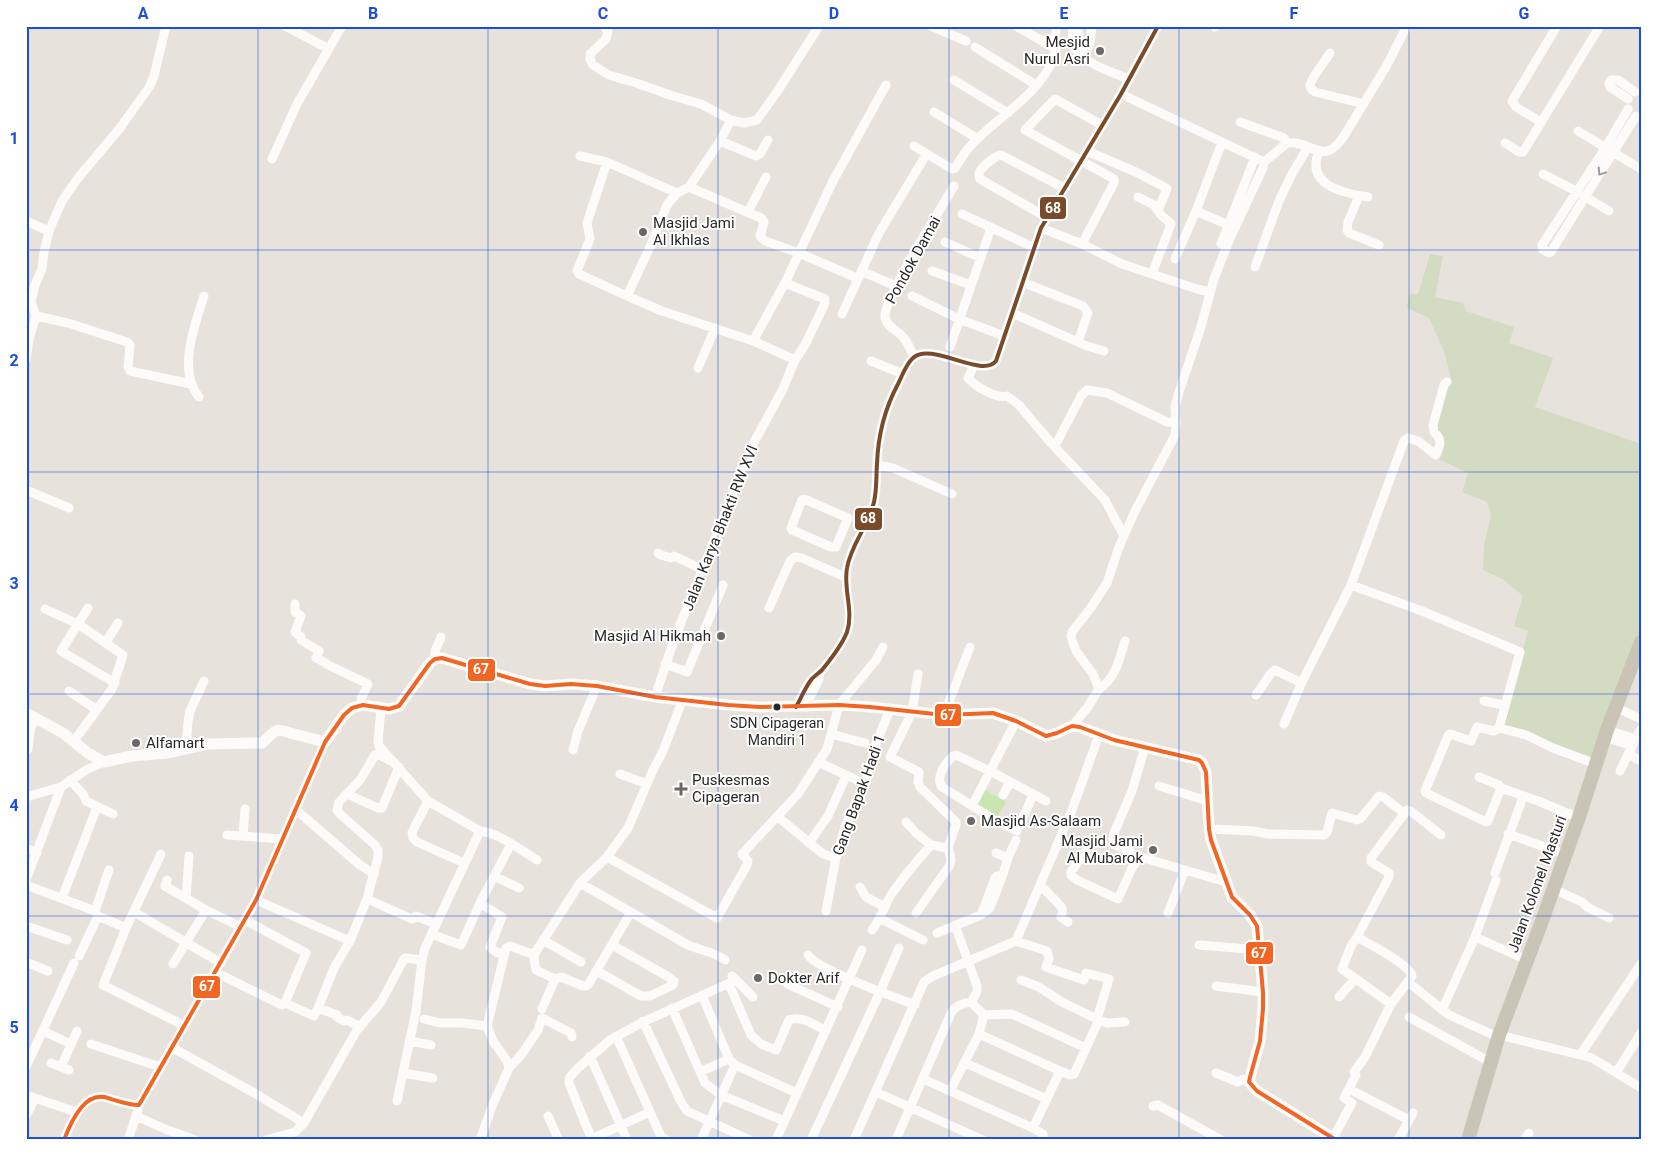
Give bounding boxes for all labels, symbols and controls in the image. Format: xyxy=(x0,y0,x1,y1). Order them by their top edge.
text: A xyxy=(138,4,149,23)
text: B xyxy=(368,4,378,23)
text: C xyxy=(598,4,608,23)
text: D xyxy=(829,4,839,23)
text: E xyxy=(1060,4,1069,23)
text: F xyxy=(1290,4,1299,23)
text: G xyxy=(1519,4,1530,23)
place label: Mesjid Nurul Asri xyxy=(1024,33,1090,68)
marker: Mesjid Nurul Asri xyxy=(1094,45,1106,57)
text: 1 xyxy=(9,129,19,148)
one-way arrow xyxy=(1598,166,1607,176)
line badge: 68 xyxy=(1039,196,1067,220)
text: 68 xyxy=(1045,200,1061,216)
street label: Pondok Damai xyxy=(881,213,945,307)
place label: Masjid Jami Al Ikhlas xyxy=(653,214,735,249)
marker: Masjid Jami Al Ikhlas xyxy=(637,226,649,238)
text: 2 xyxy=(9,351,19,370)
street label: Jalan Karya Bhakti RW XVI xyxy=(679,443,761,613)
line badge: 68 xyxy=(854,507,883,531)
text: 68 xyxy=(860,510,876,526)
text: 3 xyxy=(9,574,19,593)
place label: Masjid Al Hikmah xyxy=(594,627,711,645)
marker: Masjid Al Hikmah xyxy=(715,630,727,642)
line badge: 67 xyxy=(467,658,496,682)
text: 67 xyxy=(473,661,489,677)
marker: SDN Cipageran Mandiri 1 xyxy=(772,702,782,712)
line badge: 67 xyxy=(934,703,962,727)
text: 67 xyxy=(940,707,956,723)
place label: SDN Cipageran Mandiri 1 xyxy=(730,715,824,748)
street label: Gang Bapak Hadi 1 xyxy=(829,732,889,858)
place label: Alfamart xyxy=(146,734,205,752)
marker: Alfamart xyxy=(130,737,142,749)
place label: Puskesmas Cipageran xyxy=(692,771,770,806)
marker: Puskesmas Cipageran xyxy=(674,782,688,796)
text: 4 xyxy=(9,796,19,815)
place label: Masjid As-Salaam xyxy=(981,812,1101,830)
street label: Jalan Kolonel Masturi xyxy=(1504,813,1570,955)
marker: Masjid As-Salaam xyxy=(965,815,977,827)
place label: Masjid Jami Al Mubarok xyxy=(1061,832,1143,867)
marker: Masjid Jami Al Mubarok xyxy=(1147,844,1159,856)
line badge: 67 xyxy=(1245,941,1274,965)
text: 67 xyxy=(1251,945,1267,961)
place label: Dokter Arif xyxy=(768,969,840,987)
marker: Dokter Arif xyxy=(752,972,764,984)
line badge: 67 xyxy=(192,975,221,999)
text: 67 xyxy=(199,978,215,994)
text: 5 xyxy=(9,1018,19,1037)

